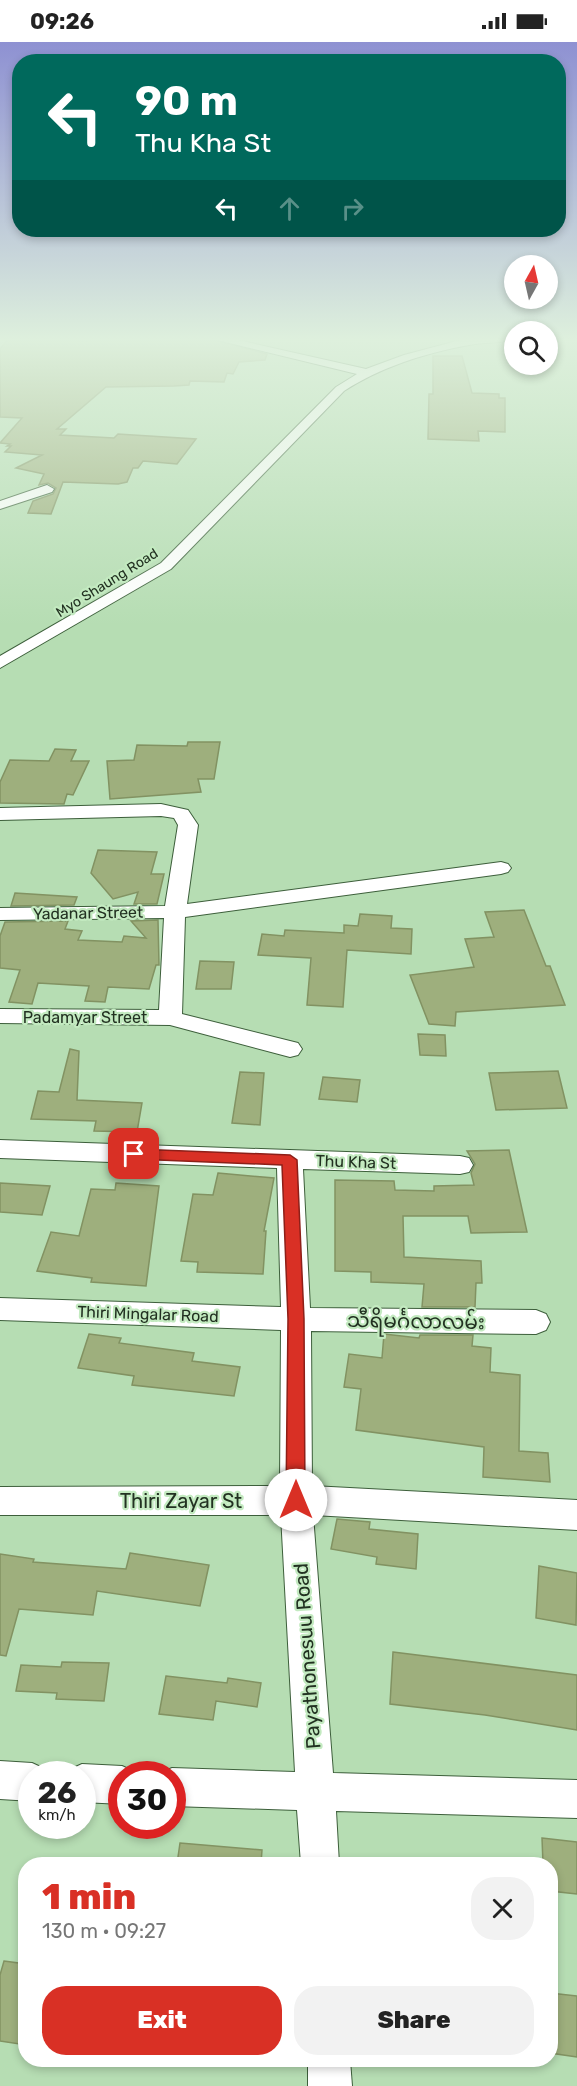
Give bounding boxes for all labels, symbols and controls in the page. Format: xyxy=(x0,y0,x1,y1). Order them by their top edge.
text: 09:26 xyxy=(30,8,94,35)
text: 90 m xyxy=(135,76,238,126)
icon: left xyxy=(36,78,114,156)
text: Thu Kha St xyxy=(135,127,271,159)
icon: left xyxy=(210,192,243,225)
icon: ahead xyxy=(273,192,306,225)
icon: right xyxy=(336,192,369,225)
north arrow xyxy=(504,255,558,309)
map controls xyxy=(504,255,558,375)
button: search xyxy=(504,321,558,375)
street label: Myo Shaung Road xyxy=(53,545,161,621)
street label: Yadanar Street xyxy=(33,903,143,923)
street label: Padamyar Street xyxy=(23,1008,147,1027)
pin xyxy=(108,1128,159,1179)
icon: arrive xyxy=(117,1137,150,1170)
street label: Thu Kha St xyxy=(315,1151,397,1173)
street label: Thiri Mingalar Road xyxy=(77,1302,219,1326)
street label: သီရိမင်္ဂလာလမ်း xyxy=(347,1306,485,1338)
position arrow xyxy=(264,1468,328,1532)
street label: Thiri Zayar St xyxy=(120,1489,242,1513)
street label: Payathonesuu Road xyxy=(289,1562,325,1750)
speed limit sign: 30 xyxy=(108,1761,186,1839)
text: 26 xyxy=(37,1775,77,1811)
text: km/h xyxy=(38,1806,76,1824)
text: 1 min xyxy=(42,1875,136,1918)
button: close xyxy=(471,1877,534,1940)
text: 130 m · 09:27 xyxy=(42,1919,166,1943)
button: Exit xyxy=(42,1986,282,2055)
button: Share xyxy=(294,1986,534,2055)

